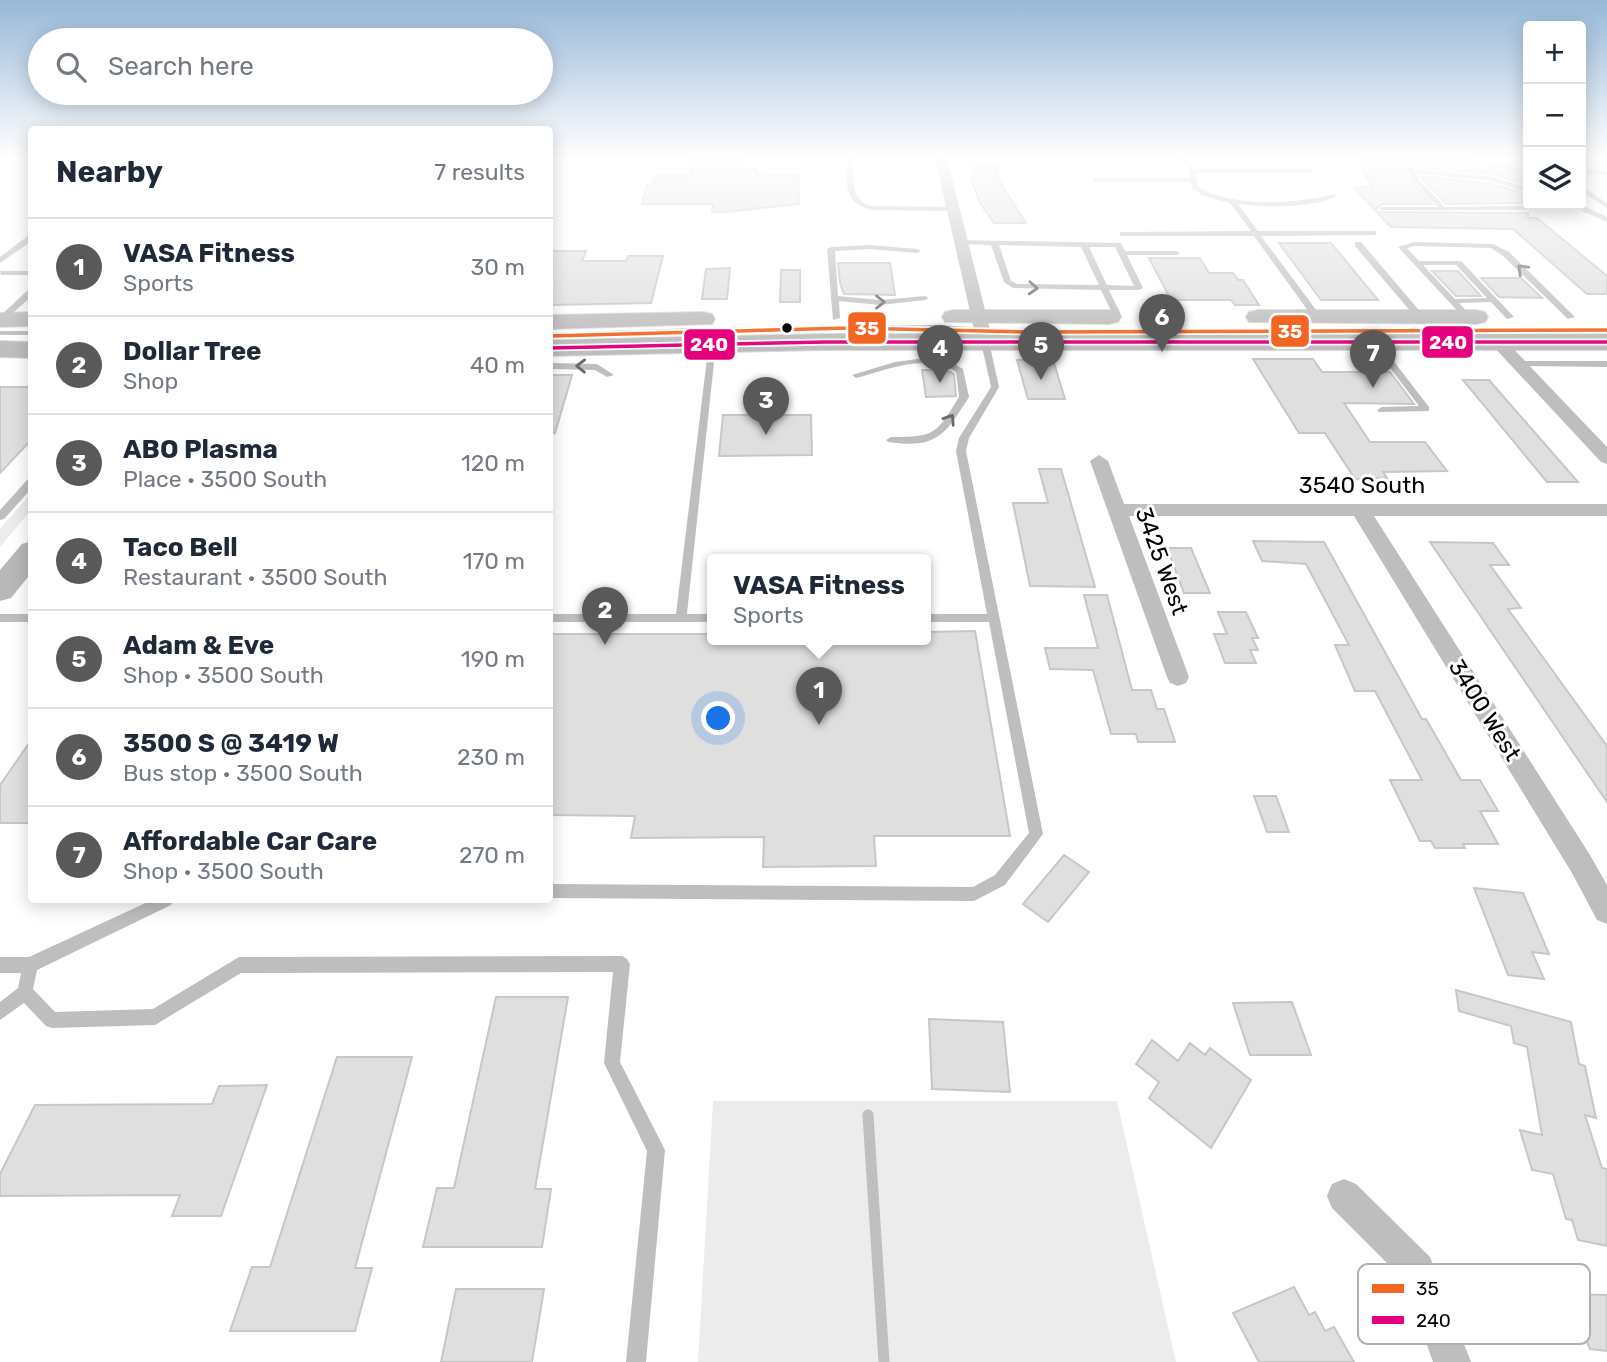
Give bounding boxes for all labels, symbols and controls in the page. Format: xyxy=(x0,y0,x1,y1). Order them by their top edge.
map controls xyxy=(1523,21,1586,210)
button: + xyxy=(1523,21,1586,84)
search box xyxy=(28,28,553,105)
icon: search xyxy=(52,48,90,86)
text: Search here xyxy=(108,51,254,82)
button: − xyxy=(1523,84,1586,147)
button: layers xyxy=(1523,147,1586,210)
text: Nearby xyxy=(56,154,163,190)
text: 7 results xyxy=(434,158,525,186)
text: VASA Fitness xyxy=(123,238,295,269)
text: 1 xyxy=(73,253,85,281)
text: 30 m xyxy=(470,253,525,281)
one-way arrow xyxy=(1517,265,1530,278)
text: Sports xyxy=(123,269,194,297)
one-way arrow xyxy=(1028,280,1039,295)
one-way arrow xyxy=(875,294,886,310)
pin: 6 xyxy=(1139,294,1185,352)
line badge: 35 xyxy=(847,311,887,345)
line badge: 35 xyxy=(1270,314,1310,348)
text: 35 xyxy=(855,317,879,340)
text: 35 xyxy=(1278,320,1302,343)
unlabelled marker xyxy=(780,321,794,335)
pin: 5 xyxy=(1018,322,1064,380)
pin: 4 xyxy=(917,325,963,383)
line badge: 240 xyxy=(1421,325,1474,359)
line badge: 240 xyxy=(683,328,736,361)
pin: 7 xyxy=(1350,330,1396,388)
text: 240 xyxy=(1429,331,1467,354)
text: 240 xyxy=(690,333,728,356)
text: Dollar Tree xyxy=(123,336,262,367)
text: 2 xyxy=(72,351,86,379)
text: 40 m xyxy=(470,351,525,379)
one-way arrow xyxy=(575,358,586,374)
text: Shop xyxy=(123,367,178,395)
pin: 3 xyxy=(743,377,789,435)
one-way arrow xyxy=(941,414,954,427)
text: ABO Plasma xyxy=(123,434,278,465)
text: 3 xyxy=(71,449,87,477)
text: 120 m xyxy=(461,449,525,477)
text: Place · 3500 South xyxy=(123,465,327,493)
street label: 3540 South xyxy=(1299,471,1425,499)
street label: 3425 West xyxy=(1130,504,1194,618)
text: Taco Bell xyxy=(123,532,238,563)
text: 4 xyxy=(71,547,87,575)
text: 170 m xyxy=(463,547,525,575)
popup xyxy=(707,554,931,645)
text: Restaurant · 3500 South xyxy=(123,563,388,591)
text: VASA Fitness xyxy=(733,570,905,601)
pin: 2 xyxy=(582,587,628,645)
text: Sports xyxy=(733,601,804,629)
text: Adam & Eve xyxy=(123,630,274,661)
text: 5 xyxy=(72,645,86,673)
text: 190 m xyxy=(461,645,525,673)
street label: 3400 West xyxy=(1443,654,1527,766)
text: Shop · 3500 South xyxy=(123,661,324,689)
pin: 1 xyxy=(796,667,842,725)
your location xyxy=(701,701,735,735)
text: 3500 S @ 3419 W xyxy=(123,728,339,759)
text: 6 xyxy=(72,743,86,771)
text: 230 m xyxy=(457,743,525,771)
text: Bus stop · 3500 South xyxy=(123,759,363,787)
text: Affordable Car Care xyxy=(123,826,377,857)
text: 7 xyxy=(72,841,86,869)
text: 270 m xyxy=(459,841,525,869)
text: Shop · 3500 South xyxy=(123,857,324,885)
legend xyxy=(1358,1264,1590,1344)
text: 35 xyxy=(1416,1277,1439,1300)
text: 240 xyxy=(1416,1309,1451,1332)

